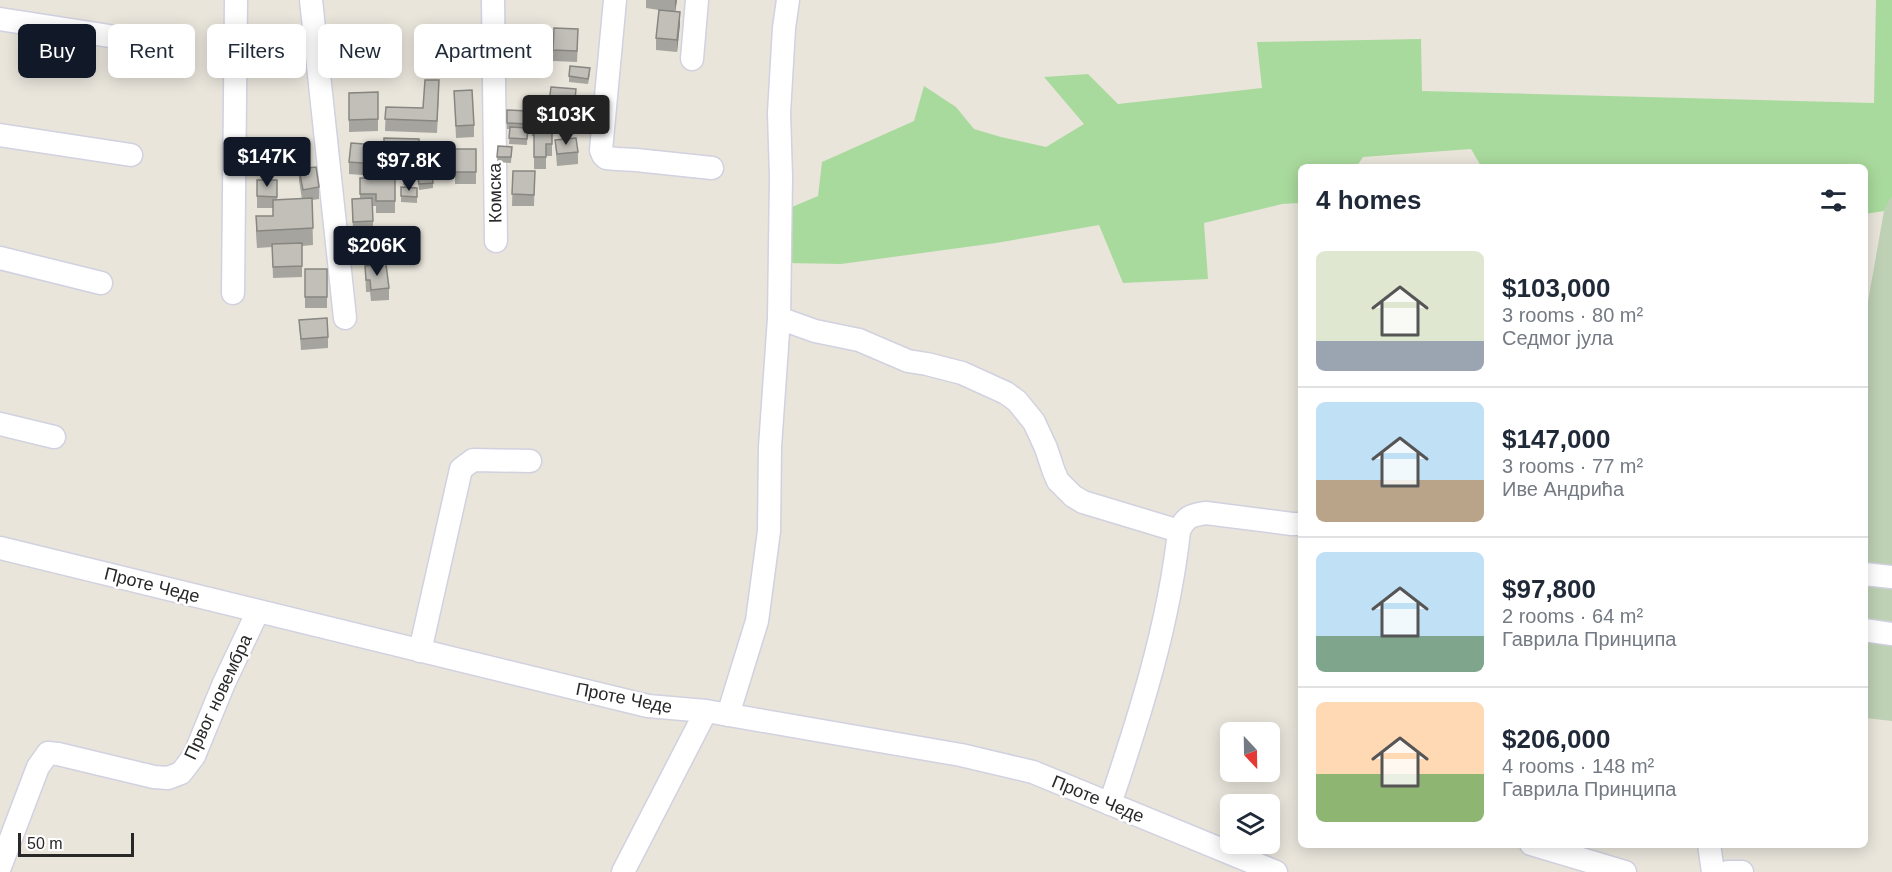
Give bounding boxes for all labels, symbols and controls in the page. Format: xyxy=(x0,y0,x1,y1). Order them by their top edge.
chip: Buy xyxy=(18,24,96,78)
chip: Rent xyxy=(108,24,195,78)
chip: Filters xyxy=(207,24,306,78)
chip: New xyxy=(318,24,402,78)
chip: Apartment xyxy=(414,24,553,78)
pin: $103K xyxy=(524,95,608,146)
text: $103K xyxy=(537,103,595,125)
pin: $147K xyxy=(225,137,309,188)
pin: $97.8K xyxy=(360,141,458,192)
text: $147K xyxy=(238,145,296,167)
text: $97.8K xyxy=(377,149,441,171)
street label: Комска xyxy=(484,162,506,223)
icon: filters xyxy=(1817,184,1850,217)
text: 4 homes xyxy=(1316,185,1422,215)
pin: $206K xyxy=(335,226,419,277)
text: $206K xyxy=(348,234,406,256)
text: $103,000 xyxy=(1502,273,1610,303)
icon: home xyxy=(1364,275,1436,347)
text: 3 rooms · 80 m² xyxy=(1502,304,1643,326)
text: Седмог јула xyxy=(1502,327,1613,349)
text: $147,000 xyxy=(1502,424,1610,454)
icon: home xyxy=(1364,426,1436,498)
text: 3 rooms · 77 m² xyxy=(1502,455,1643,477)
text: Иве Андрића xyxy=(1502,478,1624,500)
street label: Проте Чеде xyxy=(102,563,202,607)
text: $97,800 xyxy=(1502,574,1596,604)
icon: home xyxy=(1364,576,1436,648)
text: 2 rooms · 64 m² xyxy=(1502,605,1643,627)
text: Гаврила Принципа xyxy=(1502,628,1676,650)
street label: Првог новембра xyxy=(180,630,256,763)
street label: Проте Чеде xyxy=(574,679,674,717)
north arrow xyxy=(1220,722,1280,782)
map controls xyxy=(1220,722,1280,854)
text: $206,000 xyxy=(1502,724,1610,754)
icon: home xyxy=(1364,726,1436,798)
text: 4 rooms · 148 m² xyxy=(1502,755,1654,777)
street label: Проте Чеде xyxy=(1049,771,1147,827)
text: Гаврила Принципа xyxy=(1502,778,1676,800)
button: layers xyxy=(1220,794,1280,854)
scale bar xyxy=(18,830,134,858)
text: 50 m xyxy=(27,835,63,852)

